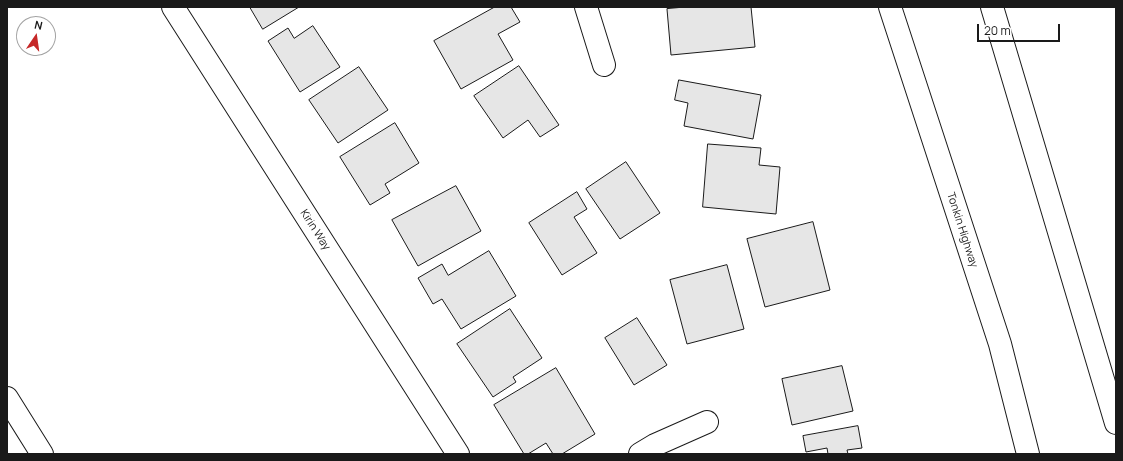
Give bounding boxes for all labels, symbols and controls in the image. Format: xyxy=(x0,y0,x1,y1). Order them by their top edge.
north arrow xyxy=(16,16,56,56)
scale bar xyxy=(979,16,1062,42)
text: N xyxy=(33,17,44,33)
text: 20 m xyxy=(984,22,1011,39)
street label: Tonkin Highway xyxy=(944,191,980,269)
street label: Kirin Way xyxy=(297,207,333,253)

